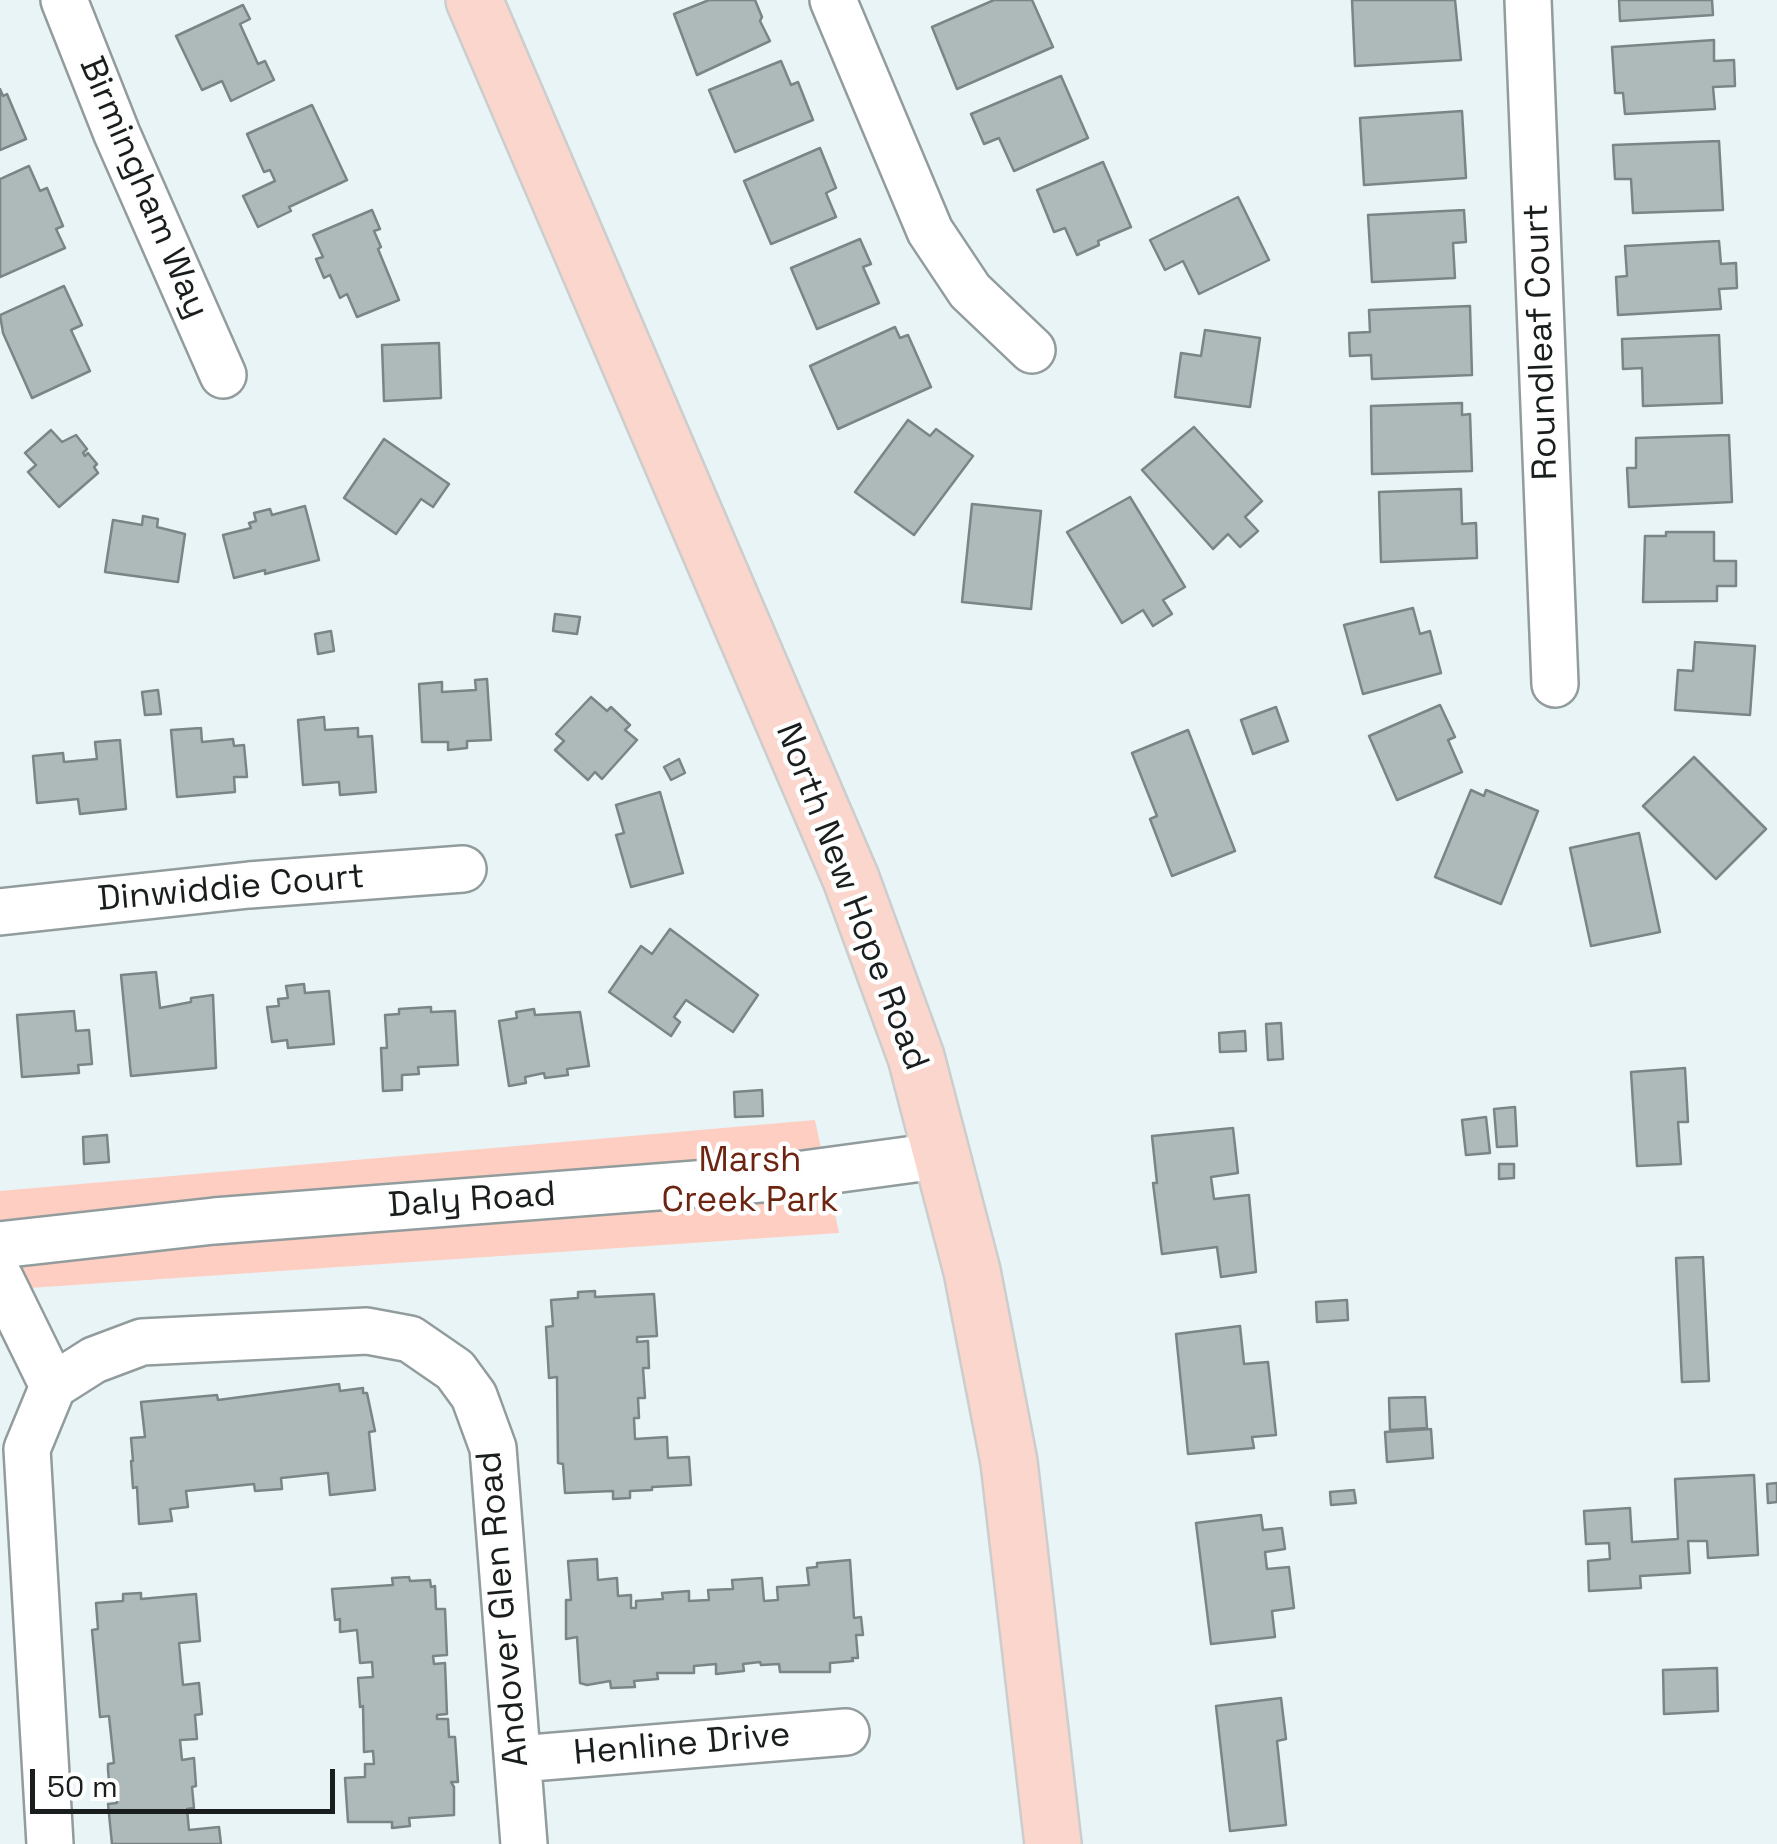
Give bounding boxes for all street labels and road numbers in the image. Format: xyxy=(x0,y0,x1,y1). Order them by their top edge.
street label: Birmingham Way xyxy=(69,51,217,325)
street label: Roundleaf Court xyxy=(1516,203,1568,481)
street label: North New Hope Road xyxy=(765,718,937,1076)
street label: Dinwiddie Court xyxy=(96,856,366,922)
street label: Daly Road xyxy=(387,1174,557,1228)
street label: Andover Glen Road xyxy=(469,1449,539,1769)
street label: Henline Drive xyxy=(572,1715,792,1775)

